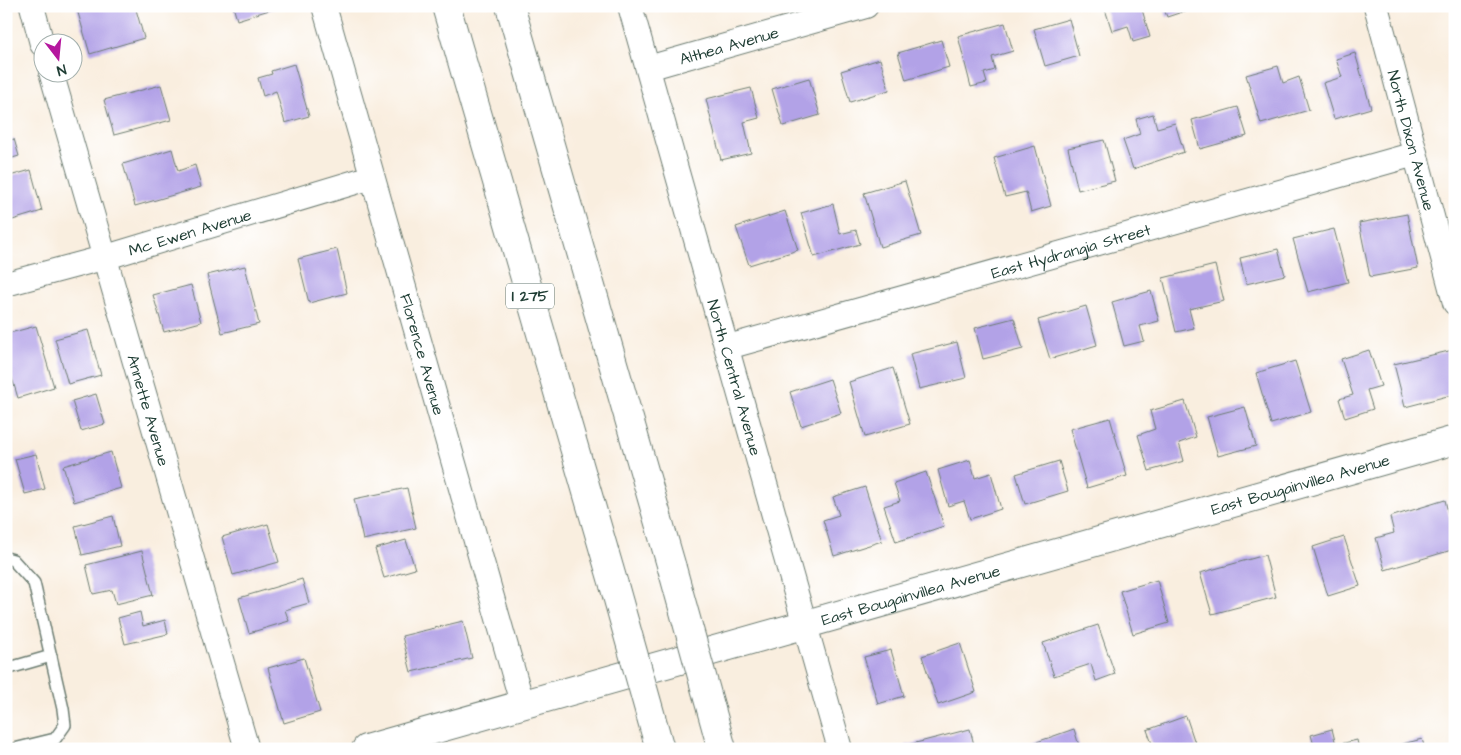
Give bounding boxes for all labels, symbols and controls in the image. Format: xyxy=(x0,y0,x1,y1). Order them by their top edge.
street label: Althea Avenue xyxy=(677,21,782,71)
north arrow xyxy=(32,32,82,82)
text: N xyxy=(54,59,68,80)
street label: North Dixon Avenue xyxy=(1382,68,1440,214)
street label: Mc Ewen Avenue xyxy=(126,204,254,262)
street label: East Hydrangia Street xyxy=(989,219,1154,285)
road number: I 275 xyxy=(506,284,554,308)
street label: Florence Avenue xyxy=(394,291,450,418)
street label: North Central Avenue xyxy=(702,297,767,459)
street label: Annette Avenue xyxy=(121,352,175,469)
street label: East Bougainvillea Avenue xyxy=(1209,449,1393,521)
street label: East Bougainvillea Avenue xyxy=(819,560,1003,631)

